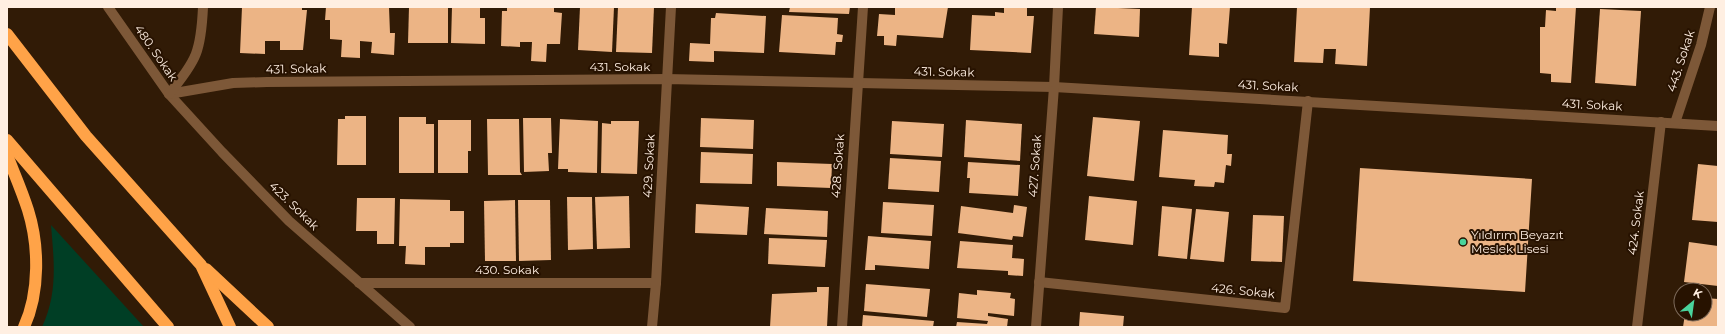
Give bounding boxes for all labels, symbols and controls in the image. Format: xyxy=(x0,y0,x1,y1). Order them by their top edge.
street label: 480. Sokak xyxy=(131,22,182,84)
street label: 443. Sokak xyxy=(1663,27,1698,94)
street label: 431. Sokak xyxy=(590,59,651,74)
street label: 431. Sokak xyxy=(265,60,327,77)
street label: 431. Sokak xyxy=(913,63,975,80)
street label: 431. Sokak xyxy=(1237,76,1300,95)
street label: 431. Sokak xyxy=(1561,95,1624,114)
street label: 428. Sokak xyxy=(828,132,847,199)
street label: 429. Sokak xyxy=(639,133,658,198)
street label: 427. Sokak xyxy=(1025,133,1044,198)
street label: 423. Sokak xyxy=(266,178,323,234)
street label: 424. Sokak xyxy=(1624,189,1647,256)
place label: Yıldırım Beyazıt Meslek Lisesi xyxy=(1471,227,1564,256)
marker: Yıldırım Beyazıt Meslek Lisesi xyxy=(1458,237,1468,247)
street label: 430. Sokak xyxy=(475,262,540,277)
street label: 426. Sokak xyxy=(1210,280,1276,301)
north arrow xyxy=(1673,282,1713,322)
text: K xyxy=(1691,285,1706,302)

